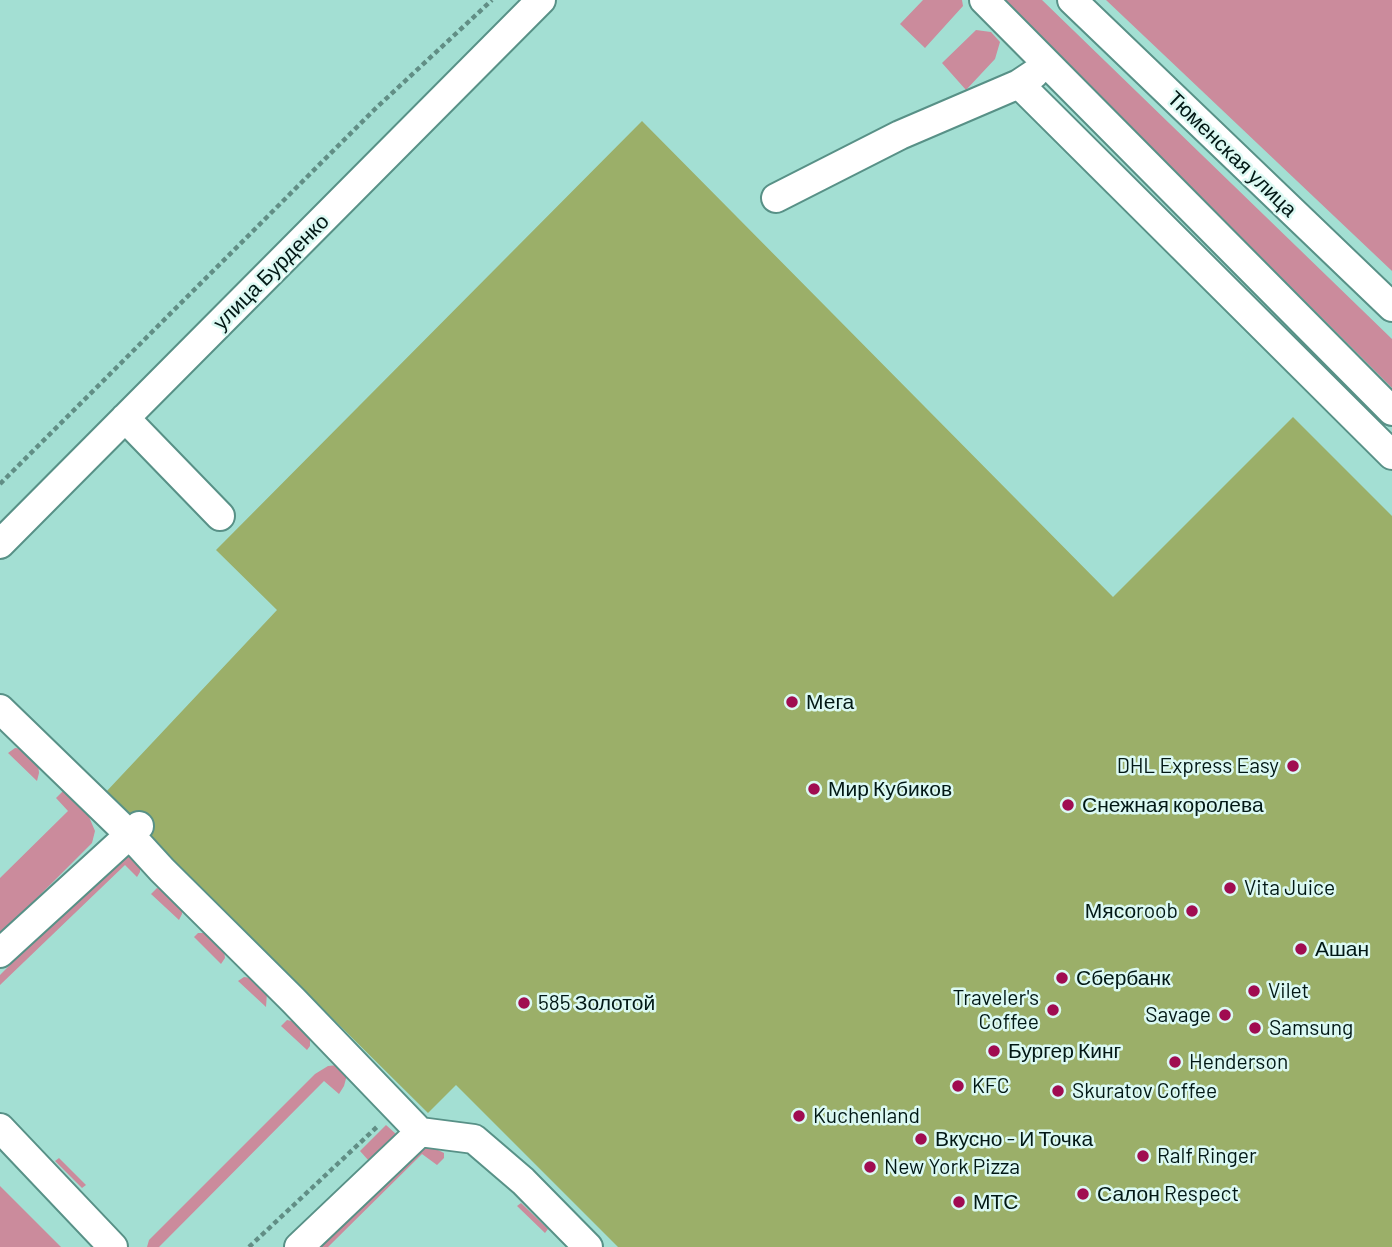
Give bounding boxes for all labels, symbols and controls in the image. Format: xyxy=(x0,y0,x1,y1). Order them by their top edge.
street label: Тюменская улица xyxy=(1162,86,1302,222)
street label: улица Бурденко xyxy=(208,209,334,335)
place label: Мега xyxy=(806,689,854,715)
marker: Мега xyxy=(784,694,800,710)
place label: DHL Express Easy xyxy=(1117,753,1279,779)
marker: DHL Express Easy xyxy=(1285,758,1301,774)
place label: Мир Кубиков xyxy=(828,776,952,802)
marker: Мир Кубиков xyxy=(806,781,822,797)
place label: Снежная королева xyxy=(1082,792,1264,818)
marker: Снежная королева xyxy=(1060,797,1076,813)
place label: Vita Juice xyxy=(1244,875,1335,901)
marker: Vita Juice xyxy=(1222,880,1238,896)
place label: Мясоroob xyxy=(1085,898,1178,924)
marker: Мясоroob xyxy=(1184,903,1200,919)
place label: Ашан xyxy=(1315,936,1369,962)
marker: Ашан xyxy=(1293,941,1309,957)
place label: Сбербанк xyxy=(1076,965,1170,991)
marker: Сбербанк xyxy=(1054,970,1070,986)
place label: Vilet xyxy=(1268,978,1309,1004)
marker: Vilet xyxy=(1246,983,1262,999)
place label: Traveler's Coffee xyxy=(953,985,1039,1035)
place label: 585 Золотой xyxy=(538,990,655,1016)
marker: 585 Золотой xyxy=(516,995,532,1011)
marker: Traveler's Coffee xyxy=(1045,1002,1061,1018)
place label: Savage xyxy=(1145,1002,1211,1028)
marker: Savage xyxy=(1217,1007,1233,1023)
place label: Samsung xyxy=(1269,1015,1353,1041)
marker: Samsung xyxy=(1247,1020,1263,1036)
place label: Бургер Кинг xyxy=(1008,1038,1121,1064)
marker: Бургер Кинг xyxy=(986,1043,1002,1059)
place label: Henderson xyxy=(1189,1049,1288,1075)
marker: Henderson xyxy=(1167,1054,1183,1070)
place label: KFC xyxy=(972,1073,1009,1099)
marker: KFC xyxy=(950,1078,966,1094)
place label: Skuratov Coffee xyxy=(1072,1078,1217,1104)
marker: Skuratov Coffee xyxy=(1050,1083,1066,1099)
place label: Kuchenland xyxy=(813,1103,920,1129)
marker: Kuchenland xyxy=(791,1108,807,1124)
place label: Вкусно - И Точка xyxy=(935,1126,1093,1152)
marker: Вкусно - И Точка xyxy=(913,1131,929,1147)
place label: Ralf Ringer xyxy=(1157,1143,1257,1169)
marker: Ralf Ringer xyxy=(1135,1148,1151,1164)
place label: New York Pizza xyxy=(884,1154,1020,1180)
marker: New York Pizza xyxy=(862,1159,878,1175)
place label: Салон Respect xyxy=(1097,1181,1239,1207)
marker: Салон Respect xyxy=(1075,1186,1091,1202)
place label: МТС xyxy=(973,1189,1018,1215)
marker: МТС xyxy=(951,1194,967,1210)

